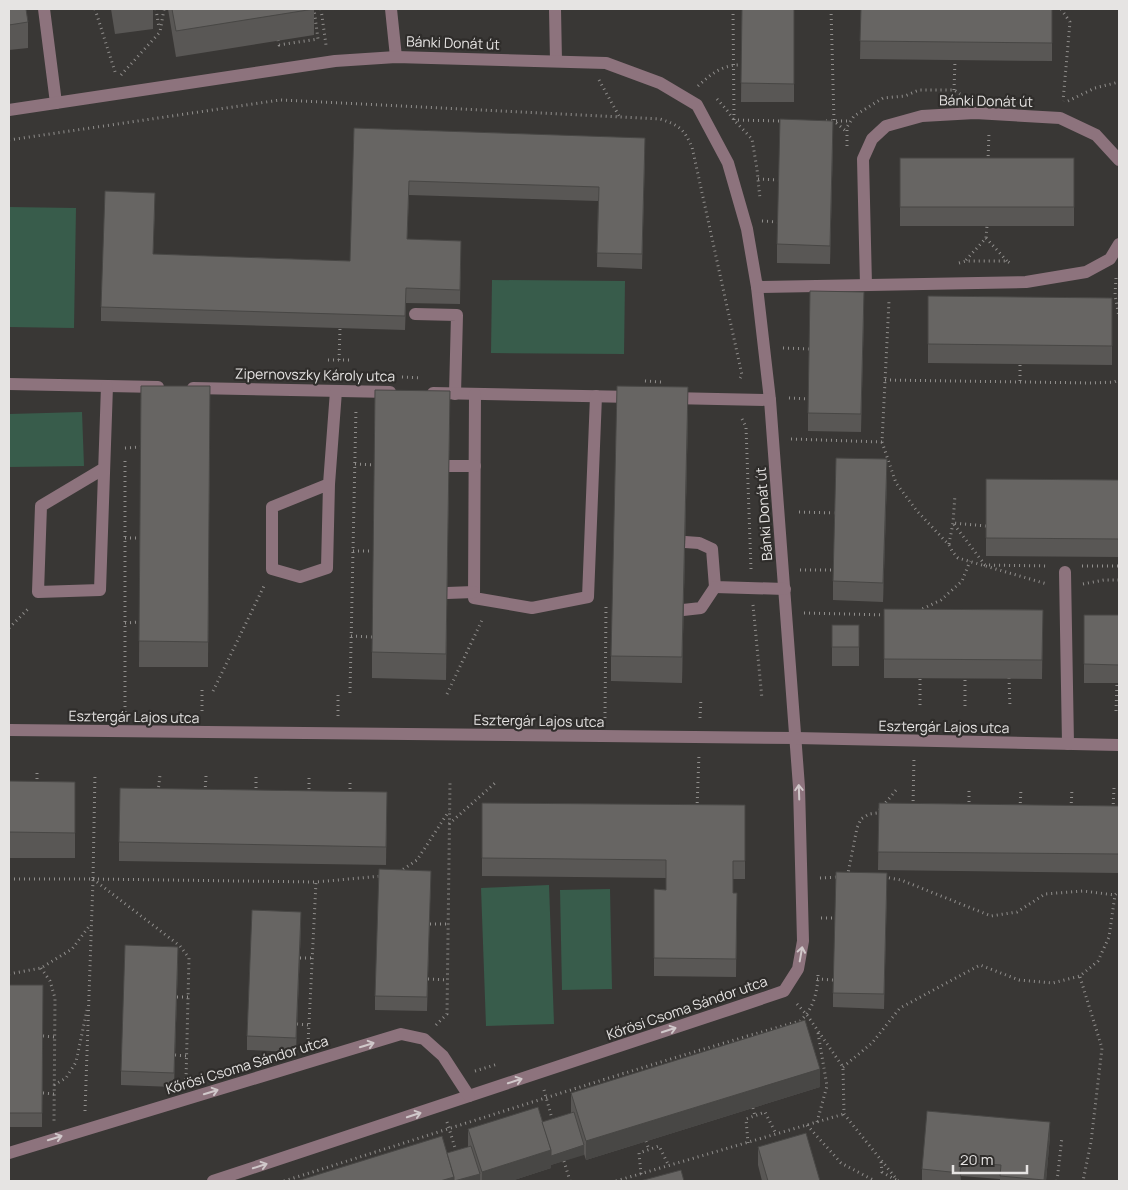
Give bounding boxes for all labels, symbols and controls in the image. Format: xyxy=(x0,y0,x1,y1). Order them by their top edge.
street label: Bánki Donát út xyxy=(406,31,501,54)
street label: Bánki Donát út xyxy=(939,90,1033,111)
street label: Zipernovszky Károly utca xyxy=(235,364,395,385)
street label: Bánki Donát út xyxy=(751,466,776,561)
street label: Esztergár Lajos utca xyxy=(68,706,200,727)
street label: Esztergár Lajos utca xyxy=(473,710,605,731)
street label: Esztergár Lajos utca xyxy=(878,716,1010,737)
one-way arrow xyxy=(795,784,804,800)
one-way arrow xyxy=(796,946,806,962)
street label: Kőrösi Csoma Sándor utca xyxy=(604,971,770,1044)
one-way arrow xyxy=(661,1025,677,1034)
street label: Kőrösi Csoma Sándor utca xyxy=(163,1031,330,1098)
one-way arrow xyxy=(358,1039,374,1049)
one-way arrow xyxy=(507,1076,523,1085)
one-way arrow xyxy=(203,1086,219,1096)
one-way arrow xyxy=(405,1109,421,1119)
one-way arrow xyxy=(47,1133,63,1143)
scale bar xyxy=(953,1142,1027,1174)
text: 20 m xyxy=(960,1149,993,1170)
one-way arrow xyxy=(251,1160,267,1170)

